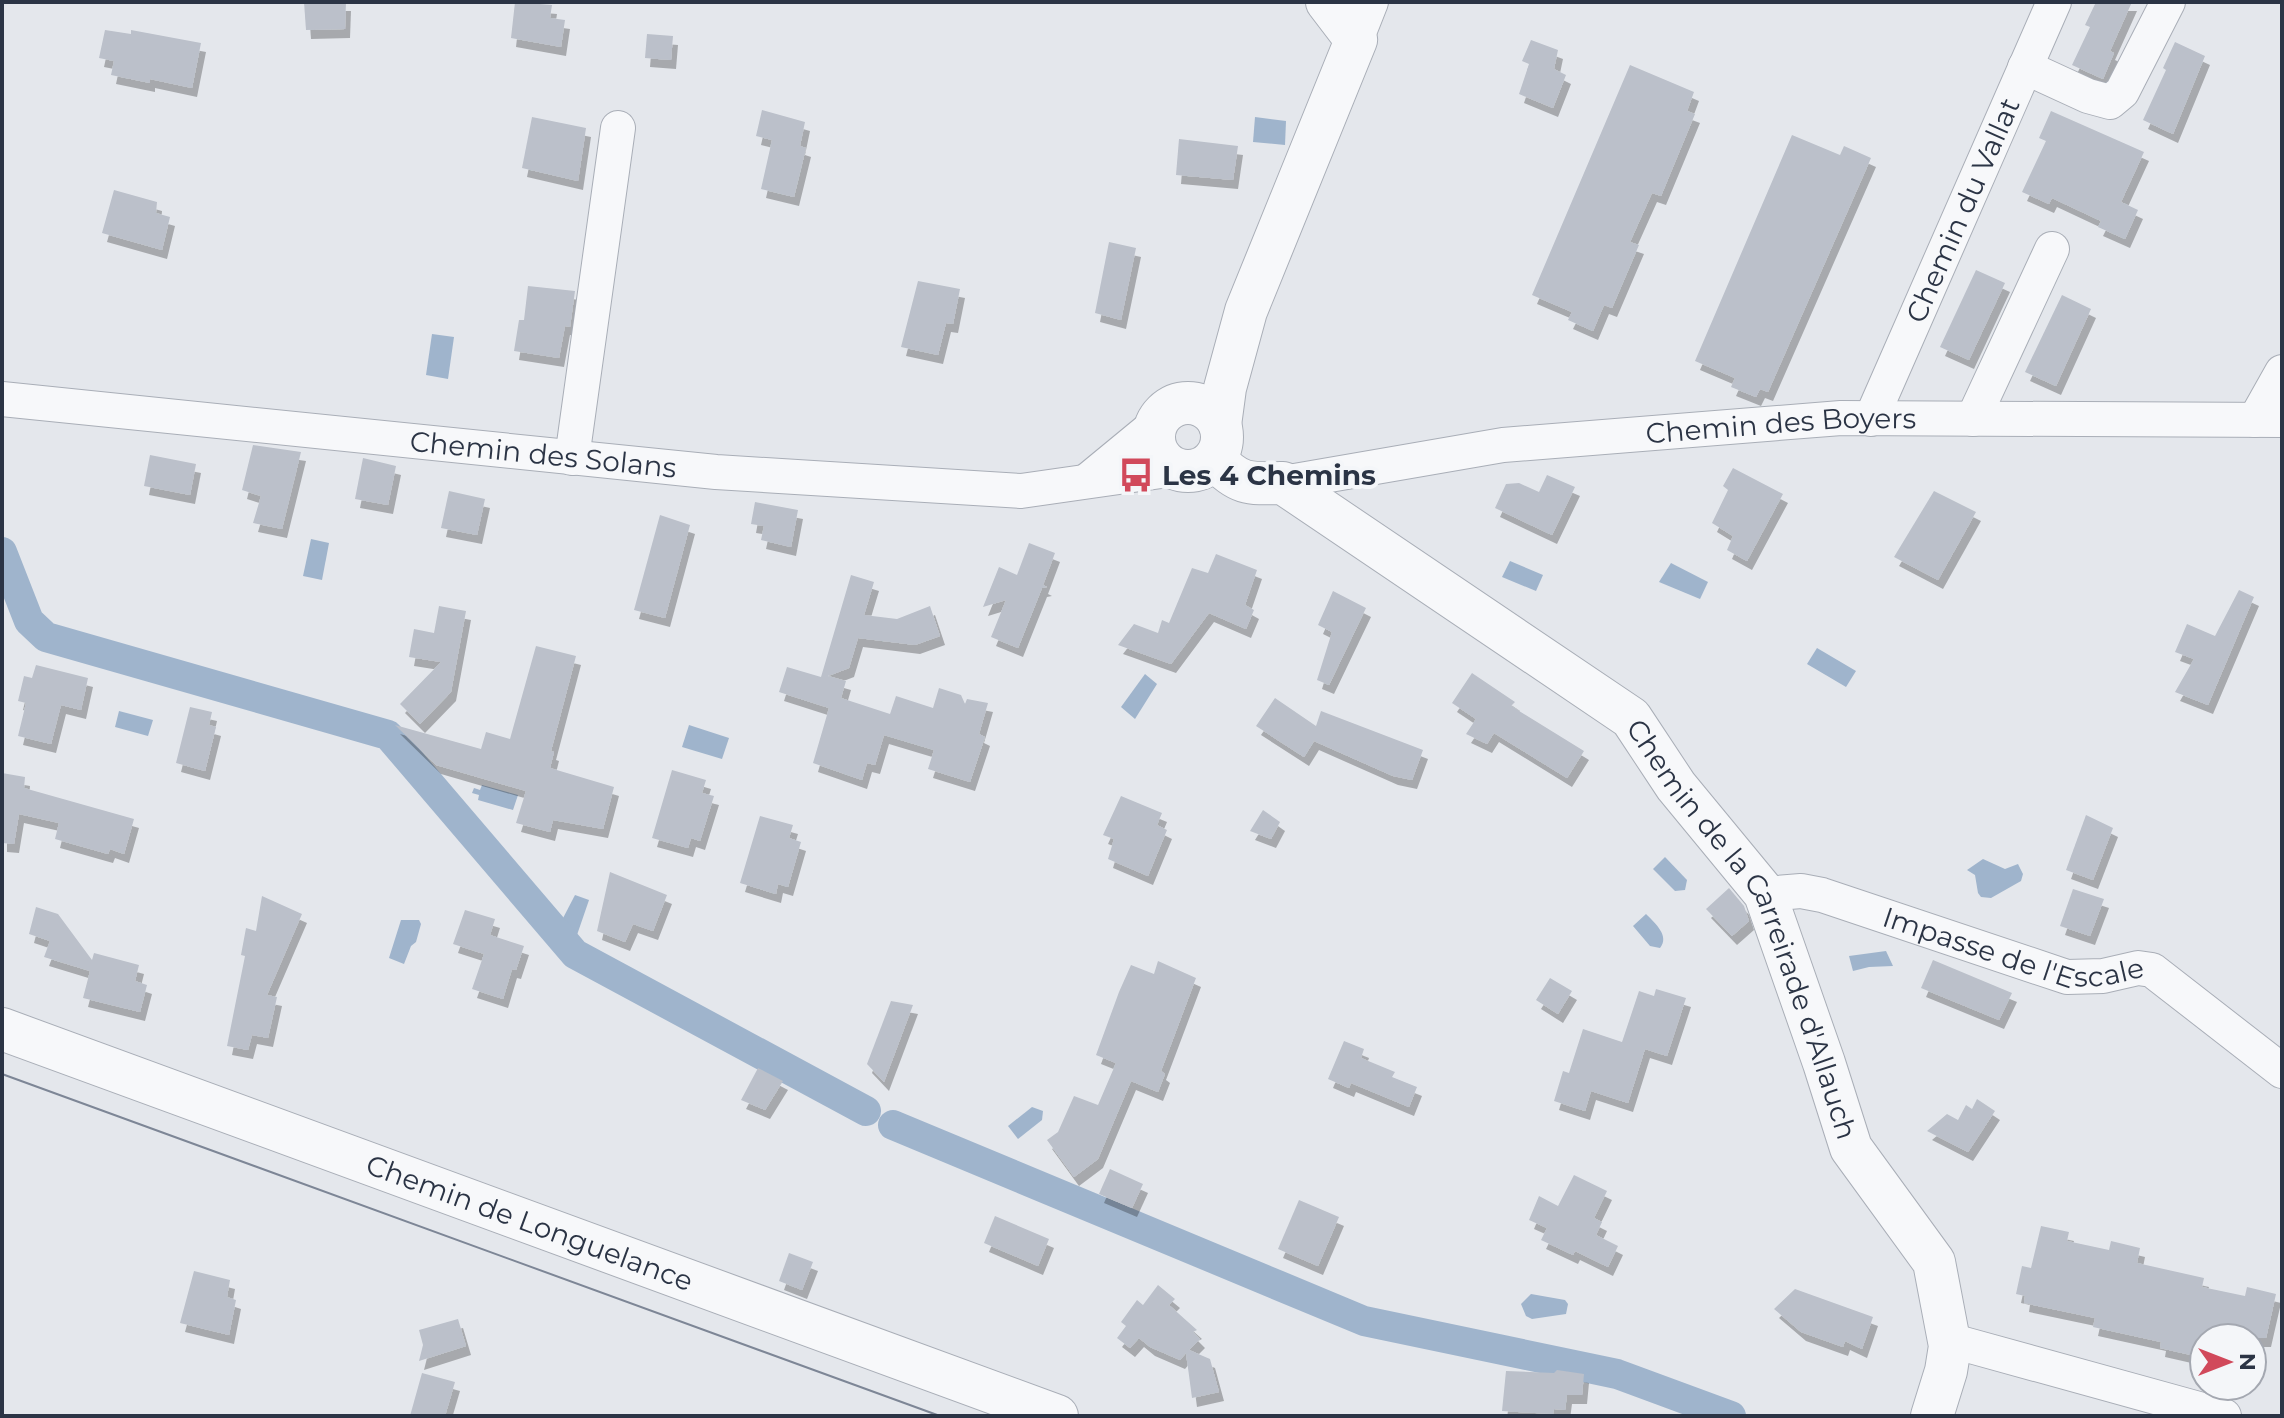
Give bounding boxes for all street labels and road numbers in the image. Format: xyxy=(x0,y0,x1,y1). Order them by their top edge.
street label: Chemin du Vallat xyxy=(1898,93,2027,328)
street label: Chemin des Boyers xyxy=(1644,401,1916,451)
street label: Chemin des Solans xyxy=(408,424,678,485)
street label: Chemin de la Carreirade d'Allauch xyxy=(1619,713,1864,1143)
street label: Impasse de l'Escale xyxy=(1878,900,2147,995)
street label: Chemin de Longuelance xyxy=(361,1147,698,1298)

